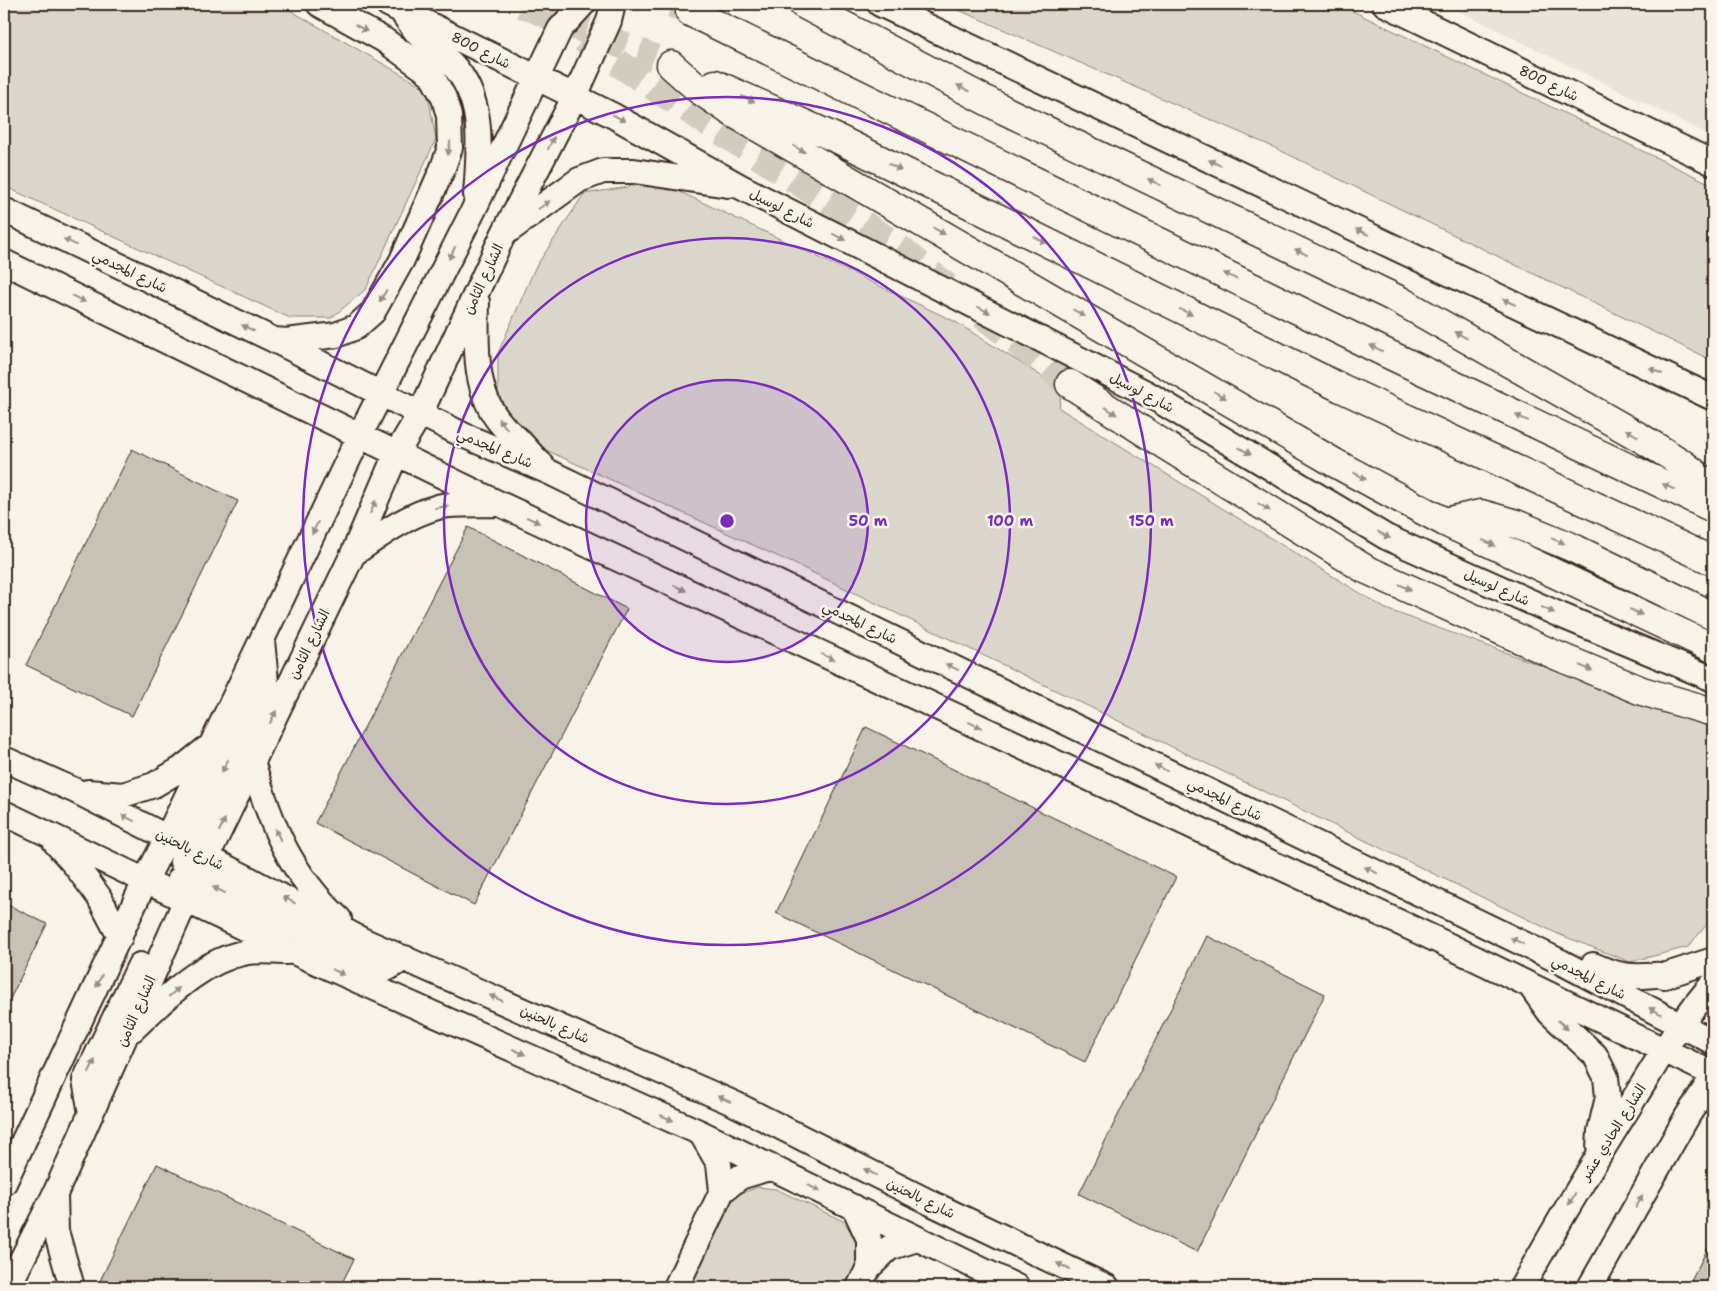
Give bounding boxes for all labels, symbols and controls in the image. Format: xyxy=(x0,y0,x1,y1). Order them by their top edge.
one-way arrow xyxy=(354,23,368,32)
street label: شارع 800 xyxy=(448,27,514,73)
street label: شارع 800 xyxy=(1516,61,1582,106)
one-way arrow xyxy=(956,84,970,92)
one-way arrow xyxy=(741,95,755,103)
one-way arrow xyxy=(612,114,625,123)
one-way arrow xyxy=(547,136,555,150)
one-way arrow xyxy=(444,140,452,156)
one-way arrow xyxy=(792,145,805,154)
one-way arrow xyxy=(1208,158,1222,166)
one-way arrow xyxy=(888,163,902,171)
one-way arrow xyxy=(1147,178,1161,186)
street label: شارع لوسيل xyxy=(746,184,817,233)
one-way arrow xyxy=(537,200,551,210)
one-way arrow xyxy=(933,227,946,236)
one-way arrow xyxy=(1355,228,1369,236)
one-way arrow xyxy=(832,233,846,241)
one-way arrow xyxy=(1033,236,1048,244)
one-way arrow xyxy=(63,238,77,246)
street label: الشارع الثامن xyxy=(459,241,509,318)
street label: شارع المجدمي xyxy=(88,245,170,300)
one-way arrow xyxy=(448,245,456,260)
one-way arrow xyxy=(1293,248,1308,257)
one-way arrow xyxy=(1223,272,1237,280)
one-way arrow xyxy=(379,289,387,304)
one-way arrow xyxy=(72,295,86,303)
one-way arrow xyxy=(1502,297,1516,305)
one-way arrow xyxy=(976,306,991,314)
one-way arrow xyxy=(1179,308,1193,316)
one-way arrow xyxy=(1073,309,1086,318)
one-way arrow xyxy=(241,324,255,332)
one-way arrow xyxy=(1454,330,1467,339)
one-way arrow xyxy=(1368,344,1383,352)
one-way arrow xyxy=(1649,367,1663,375)
street label: شارع لوسيل xyxy=(1106,368,1177,417)
one-way arrow xyxy=(1213,391,1226,400)
one-way arrow xyxy=(1105,406,1118,416)
one-way arrow xyxy=(1515,414,1529,422)
one-way arrow xyxy=(497,418,508,431)
street label: شارع المجدمي xyxy=(453,424,536,476)
one-way arrow xyxy=(1625,428,1639,437)
one-way arrow xyxy=(1238,447,1253,455)
one-way arrow xyxy=(1353,472,1366,481)
one-way arrow xyxy=(1662,483,1676,491)
one-way arrow xyxy=(369,499,377,514)
one-way arrow xyxy=(1257,502,1270,511)
one-way arrow xyxy=(434,503,450,511)
text: 50 m xyxy=(849,511,888,531)
text: 100 m xyxy=(987,511,1033,531)
text: 150 m xyxy=(1128,511,1174,531)
centre of rings xyxy=(718,512,736,530)
one-way arrow xyxy=(526,516,540,524)
one-way arrow xyxy=(311,521,319,535)
one-way arrow xyxy=(1377,531,1392,539)
one-way arrow xyxy=(1551,537,1566,545)
one-way arrow xyxy=(1482,539,1496,547)
street label: شارع لوسيل xyxy=(1461,565,1533,610)
one-way arrow xyxy=(673,584,687,592)
one-way arrow xyxy=(1398,584,1412,592)
street label: شارع المجدمي xyxy=(818,596,900,651)
street label: الشارع الثامن xyxy=(284,606,336,683)
one-way arrow xyxy=(1541,606,1555,614)
one-way arrow xyxy=(1629,608,1643,616)
one-way arrow xyxy=(821,653,835,661)
one-way arrow xyxy=(945,663,959,671)
one-way arrow xyxy=(1579,664,1593,672)
one-way arrow xyxy=(269,710,277,724)
one-way arrow xyxy=(968,721,982,729)
one-way arrow xyxy=(221,759,229,773)
one-way arrow xyxy=(1154,764,1169,773)
street label: شارع المجدمي xyxy=(1183,773,1265,828)
one-way arrow xyxy=(121,814,136,822)
one-way arrow xyxy=(218,818,226,832)
street label: شارع بالحنين xyxy=(153,824,227,875)
one-way arrow xyxy=(273,828,281,842)
one-way arrow xyxy=(1364,866,1378,874)
one-way arrow xyxy=(212,886,226,894)
one-way arrow xyxy=(281,896,296,904)
one-way arrow xyxy=(1510,936,1524,944)
street label: شارع المجدمي xyxy=(1547,951,1629,1007)
one-way arrow xyxy=(331,968,345,976)
street label: الشارع الثامن xyxy=(112,973,161,1050)
one-way arrow xyxy=(95,974,103,988)
one-way arrow xyxy=(167,987,180,998)
one-way arrow xyxy=(489,994,503,1002)
street label: شارع بالحنين xyxy=(517,1001,592,1048)
one-way arrow xyxy=(1647,1007,1662,1015)
one-way arrow xyxy=(1556,1019,1568,1031)
one-way arrow xyxy=(512,1048,526,1056)
one-way arrow xyxy=(88,1059,96,1073)
street label: الشارع الحادي عشر xyxy=(1576,1080,1652,1185)
one-way arrow xyxy=(717,1095,731,1103)
one-way arrow xyxy=(660,1114,674,1122)
one-way arrow xyxy=(862,1168,877,1176)
street label: شارع بالحنين xyxy=(883,1174,958,1223)
one-way arrow xyxy=(807,1184,821,1192)
one-way arrow xyxy=(1568,1193,1577,1206)
one-way arrow xyxy=(1634,1195,1643,1208)
one-way arrow xyxy=(1056,1262,1070,1270)

